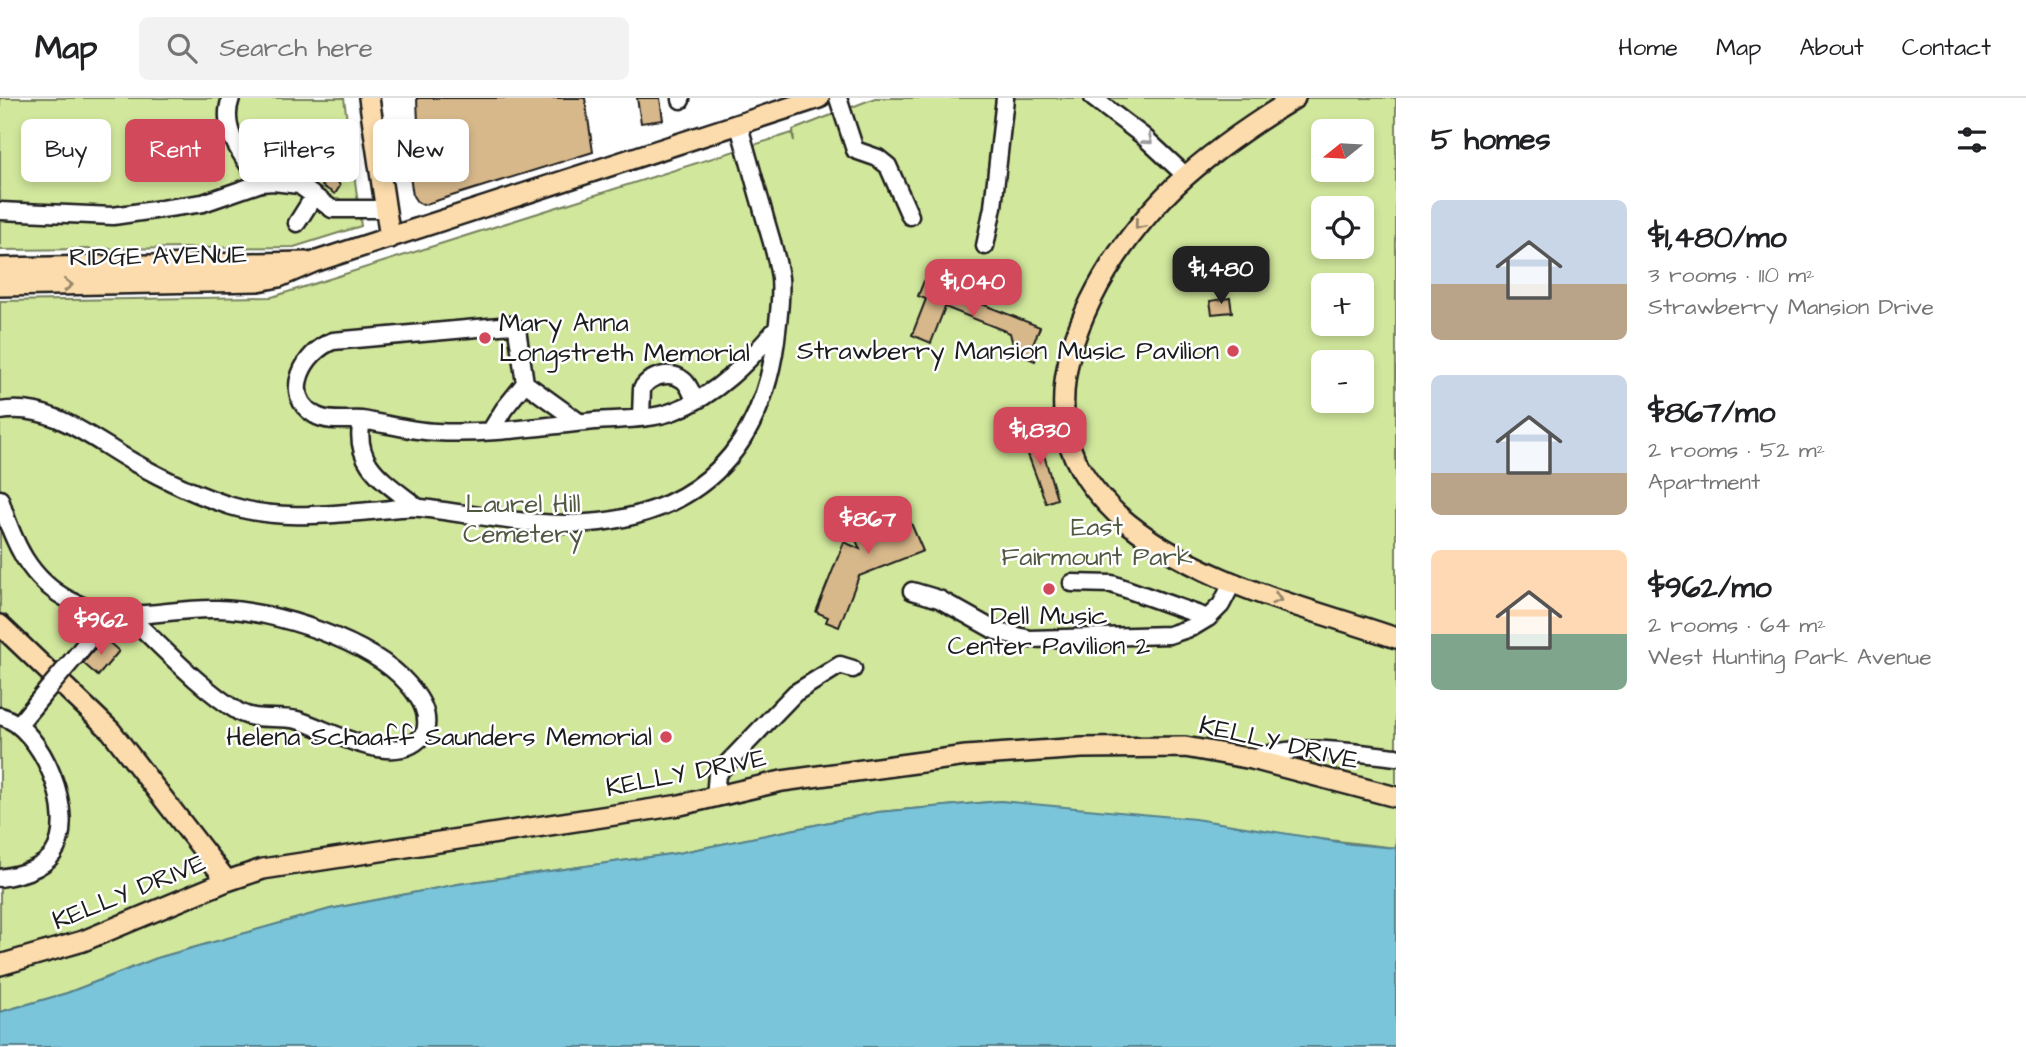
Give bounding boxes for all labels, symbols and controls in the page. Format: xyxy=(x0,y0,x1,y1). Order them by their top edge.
search box xyxy=(139,17,629,80)
text: Map xyxy=(35,25,97,71)
icon: search xyxy=(163,29,201,67)
text: Search here xyxy=(219,30,373,66)
text: Home xyxy=(1618,31,1678,65)
text: Map xyxy=(1716,31,1761,65)
text: About xyxy=(1799,31,1864,65)
text: Contact xyxy=(1902,31,1991,65)
chip: Buy xyxy=(21,119,111,182)
chip: Rent xyxy=(125,119,225,182)
chip: Filters xyxy=(239,119,359,182)
chip: New xyxy=(373,119,469,182)
north arrow xyxy=(1311,119,1374,182)
map controls xyxy=(1311,119,1374,413)
text: 5 homes xyxy=(1431,119,1551,161)
icon: filters xyxy=(1953,121,1991,159)
one-way arrow xyxy=(1140,132,1153,144)
button: locate xyxy=(1311,196,1374,259)
one-way arrow xyxy=(1135,217,1147,230)
text: $1,480/mo xyxy=(1648,217,1787,259)
icon: home xyxy=(1487,228,1571,312)
street label: RIDGE AVENUE xyxy=(69,236,247,276)
pin: $1,480 xyxy=(1164,246,1278,306)
text: $1,480 xyxy=(1189,253,1253,285)
text: 3 rooms · 110 m² xyxy=(1648,259,1815,291)
pin: $1,040 xyxy=(916,260,1030,319)
text: $1,040 xyxy=(941,266,1005,298)
button: + xyxy=(1311,273,1374,336)
one-way arrow xyxy=(63,277,74,292)
text: Strawberry Mansion Drive xyxy=(1648,291,1934,323)
place label: Mary Anna Longstreth Memorial xyxy=(499,305,750,373)
marker: Mary Anna Longstreth Memorial xyxy=(477,330,493,346)
place label: Strawberry Mansion Music Pavilion xyxy=(797,333,1219,371)
marker: Strawberry Mansion Music Pavilion xyxy=(1225,343,1241,359)
button: − xyxy=(1311,350,1374,413)
text: $867/mo xyxy=(1648,392,1775,434)
icon: home xyxy=(1487,403,1571,487)
pin: $1,830 xyxy=(983,408,1097,467)
text: $1,830 xyxy=(1010,414,1070,446)
text: 2 rooms · 52 m² xyxy=(1648,434,1825,466)
text: Apartment xyxy=(1648,466,1760,498)
park label: Laurel Hill Cemetery xyxy=(463,486,583,554)
pin: $867 xyxy=(827,496,909,556)
text: $867 xyxy=(840,503,896,535)
park label: East Fairmount Park xyxy=(1001,509,1193,575)
text: $962/mo xyxy=(1648,567,1772,609)
icon: home xyxy=(1487,578,1571,662)
marker: Dell Music Center Pavilion 2 xyxy=(1041,581,1057,597)
one-way arrow xyxy=(1270,591,1282,605)
pin: $962 xyxy=(60,598,142,657)
place label: Dell Music Center Pavilion 2 xyxy=(948,598,1151,664)
text: $962 xyxy=(74,604,128,636)
text: 2 rooms · 64 m² xyxy=(1648,609,1826,641)
text: West Hunting Park Avenue xyxy=(1648,641,1932,673)
street label: KELLY DRIVE xyxy=(1196,707,1362,779)
place label: Helena Schaaff Saunders Memorial xyxy=(226,719,652,755)
marker: Helena Schaaff Saunders Memorial xyxy=(658,729,674,745)
street label: KELLY DRIVE xyxy=(603,740,769,806)
street label: KELLY DRIVE xyxy=(47,845,211,939)

